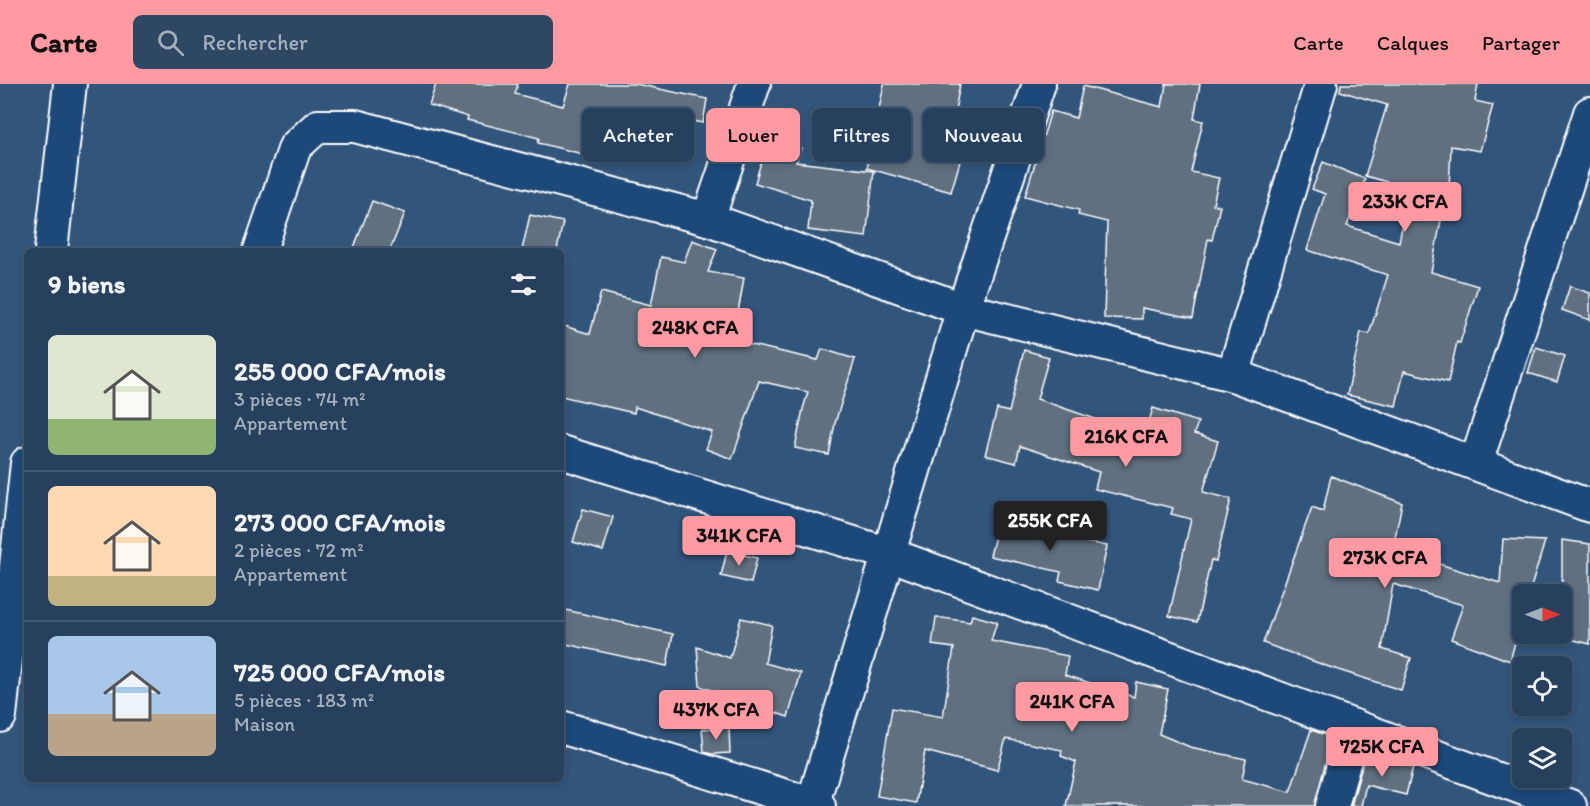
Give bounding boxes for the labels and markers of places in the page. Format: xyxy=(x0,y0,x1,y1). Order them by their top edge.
pin: 233K CFA xyxy=(1343,182,1467,233)
pin: 248K CFA xyxy=(633,308,757,359)
pin: 216K CFA xyxy=(1064,417,1188,468)
pin: 255K CFA xyxy=(988,501,1112,552)
pin: 341K CFA xyxy=(677,516,801,567)
pin: 273K CFA xyxy=(1323,538,1447,589)
pin: 241K CFA xyxy=(1010,682,1134,733)
pin: 437K CFA xyxy=(654,690,778,741)
pin: 725K CFA xyxy=(1320,727,1444,778)

